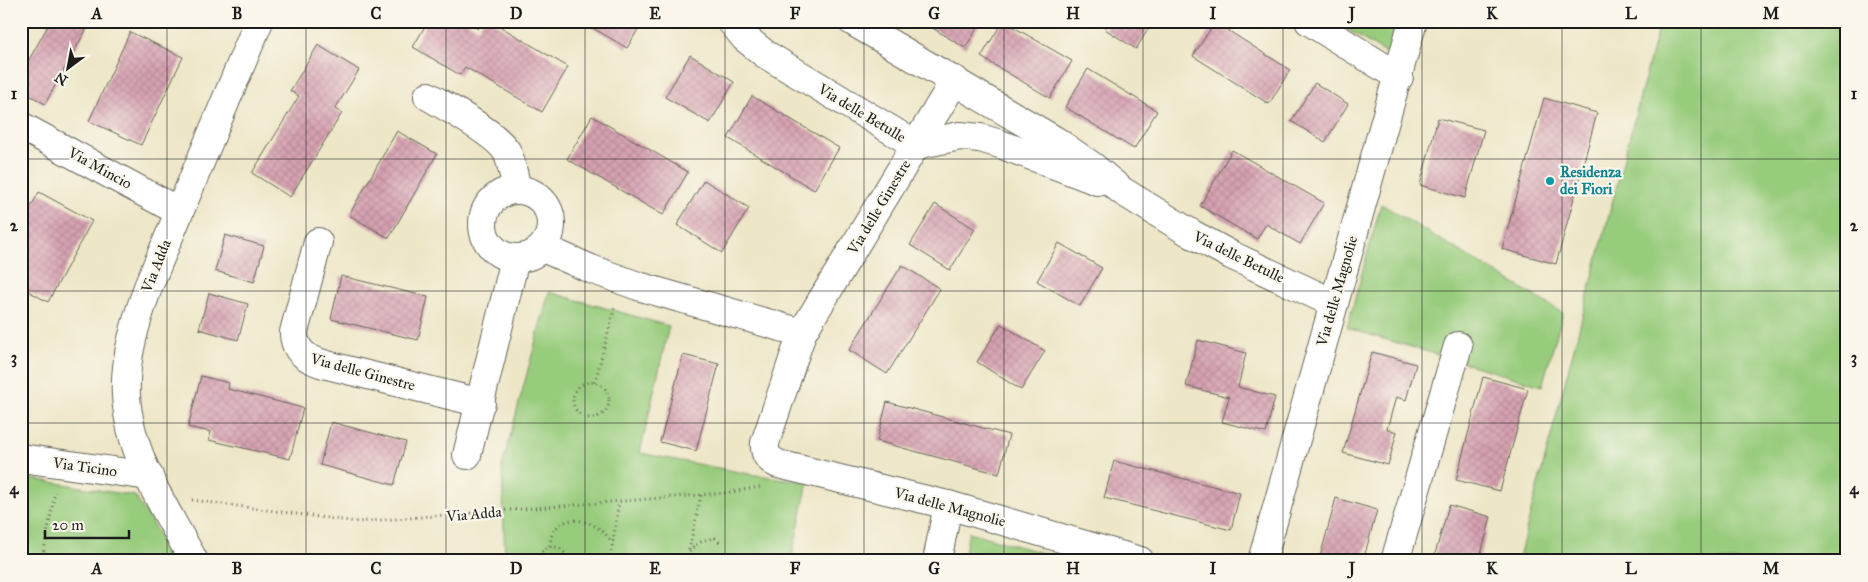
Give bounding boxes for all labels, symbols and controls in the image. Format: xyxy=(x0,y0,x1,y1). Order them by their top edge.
text: A xyxy=(91,4,103,23)
text: B xyxy=(232,4,242,23)
text: C xyxy=(371,4,382,23)
text: D xyxy=(510,4,523,23)
text: E xyxy=(649,4,661,23)
text: F xyxy=(790,4,801,23)
text: G xyxy=(928,4,940,23)
text: H xyxy=(1066,4,1080,23)
text: I xyxy=(1210,4,1217,23)
text: J xyxy=(1347,4,1356,24)
text: K xyxy=(1486,4,1498,23)
text: L xyxy=(1625,4,1637,23)
text: M xyxy=(1763,4,1780,23)
north arrow xyxy=(42,42,92,92)
text: N xyxy=(52,68,71,89)
street label: Via delle Betulle xyxy=(814,79,909,146)
text: 1 xyxy=(11,84,18,103)
text: 1 xyxy=(1851,84,1858,103)
street label: Via Mincio xyxy=(64,143,135,193)
street label: Via delle Ginestre xyxy=(843,156,914,259)
place label: Residenza dei Fiori xyxy=(1560,163,1622,198)
marker: Residenza dei Fiori xyxy=(1544,175,1556,187)
text: 2 xyxy=(10,216,19,235)
text: 2 xyxy=(1850,216,1859,235)
street label: Via delle Betulle xyxy=(1190,227,1288,287)
street label: Via delle Magnolie xyxy=(1312,234,1361,349)
street label: Via Adda xyxy=(137,236,175,296)
text: 3 xyxy=(11,348,17,368)
text: 3 xyxy=(1851,348,1857,368)
street label: Via delle Ginestre xyxy=(308,349,417,395)
street label: Via Ticino xyxy=(51,453,119,480)
text: 4 xyxy=(10,479,20,499)
text: 4 xyxy=(1850,479,1860,499)
street label: Via delle Magnolie xyxy=(891,483,1008,530)
street label: Via Adda xyxy=(445,503,503,525)
scale bar xyxy=(45,507,129,539)
text: 20 m xyxy=(52,516,84,534)
text: A xyxy=(91,559,103,578)
text: B xyxy=(232,559,242,578)
text: C xyxy=(371,559,382,578)
text: D xyxy=(510,559,523,578)
text: E xyxy=(649,559,661,578)
text: F xyxy=(790,559,801,578)
text: G xyxy=(928,559,940,578)
text: H xyxy=(1066,559,1080,578)
text: I xyxy=(1210,559,1217,578)
text: J xyxy=(1347,559,1356,579)
text: K xyxy=(1486,559,1498,578)
text: L xyxy=(1625,559,1637,578)
text: M xyxy=(1763,559,1780,578)

